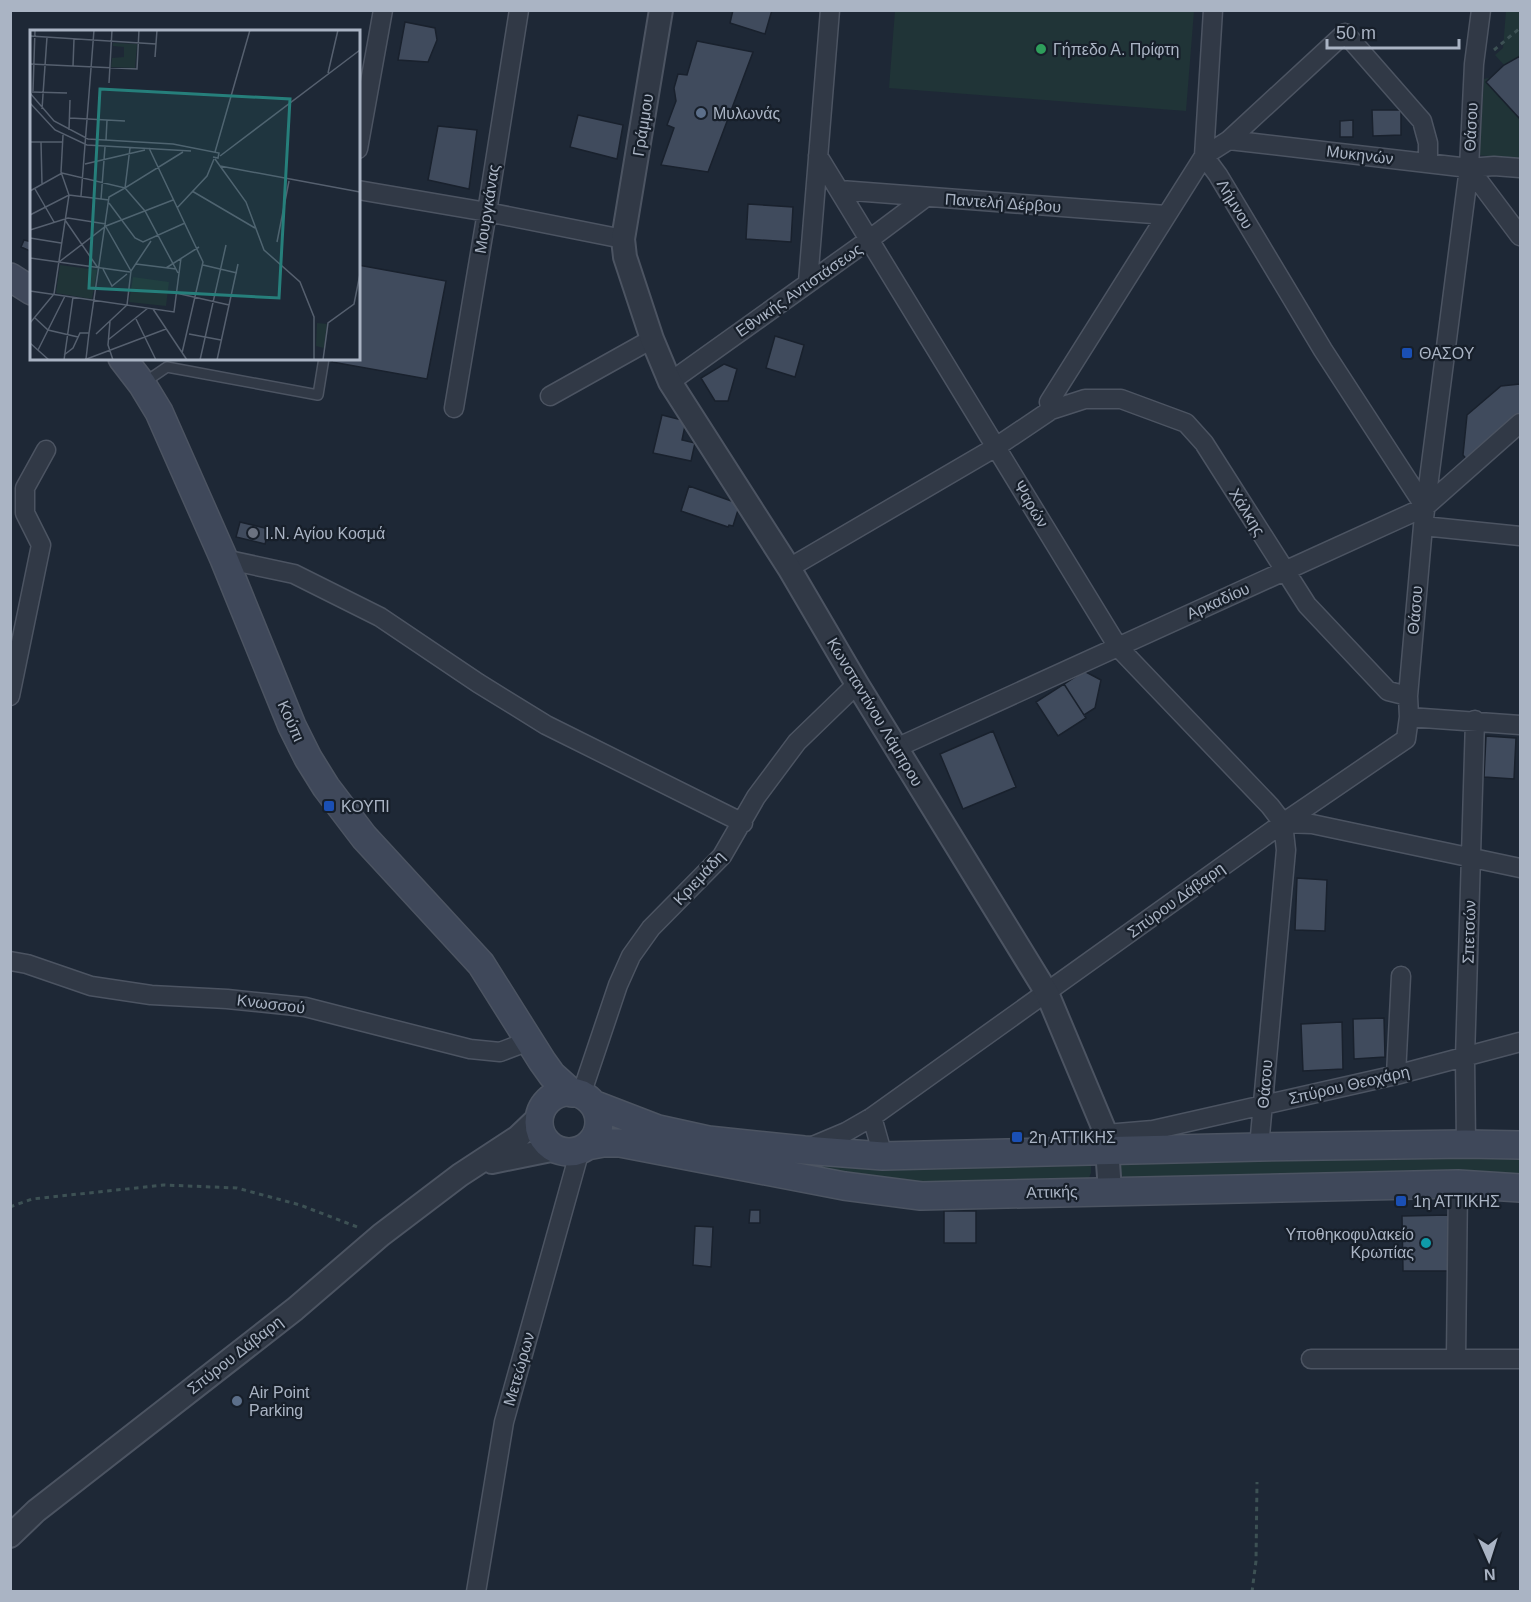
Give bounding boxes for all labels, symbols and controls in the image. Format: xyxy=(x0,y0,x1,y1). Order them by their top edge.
scale bar xyxy=(1327,12,1459,50)
text: 50 m xyxy=(1336,23,1376,43)
inset map xyxy=(30,30,360,360)
place label: Γήπεδο Α. Πρίφτη xyxy=(1053,41,1179,58)
marker: Γήπεδο Α. Πρίφτη xyxy=(1034,42,1048,56)
street label: Γράμμου xyxy=(630,92,656,158)
street label: Θάσου xyxy=(1461,102,1481,152)
place label: Μυλωνάς xyxy=(713,105,781,122)
marker: Μυλωνάς xyxy=(694,106,708,120)
street label: Μυκηνών xyxy=(1325,142,1395,168)
street label: Μουργκάνας xyxy=(472,163,502,255)
street label: Λήμνου xyxy=(1214,176,1256,232)
street label: Παντελή Δέρβου xyxy=(944,190,1062,216)
street label: Εθνικής Αντιστάσεως xyxy=(733,240,866,340)
place label: ΘΑΣΟΥ xyxy=(1419,345,1475,362)
marker: ΘΑΣΟΥ xyxy=(1400,346,1414,360)
street label: Ψαρών xyxy=(1010,478,1052,530)
street label: Χάλκης xyxy=(1226,485,1268,539)
place label: Ι.Ν. Αγίου Κοσμά xyxy=(265,525,385,542)
marker: Ι.Ν. Αγίου Κοσμά xyxy=(246,526,260,540)
street label: Αρκαδίου xyxy=(1184,580,1252,622)
street label: Θάσου xyxy=(1404,585,1426,635)
street label: Κωνσταντίνου Λάμπρου xyxy=(824,635,926,789)
street label: Κούπι xyxy=(275,698,308,744)
place label: ΚΟΥΠΙ xyxy=(341,798,390,815)
marker: ΚΟΥΠΙ xyxy=(322,799,336,813)
street label: Κριεμάδη xyxy=(670,848,728,908)
street label: Σπύρου Δάβαρη xyxy=(1124,859,1228,941)
street label: Σπετσών xyxy=(1459,900,1479,964)
street label: Κνωσσού xyxy=(236,991,306,1017)
street label: Θάσου xyxy=(1254,1059,1276,1109)
street label: Σπύρου Θεοχάρη xyxy=(1287,1063,1411,1107)
place label: 2η ΑΤΤΙΚΗΣ xyxy=(1029,1129,1116,1146)
marker: 2η ΑΤΤΙΚΗΣ xyxy=(1010,1130,1024,1144)
street label: Αττικής xyxy=(1026,1183,1078,1201)
place label: 1η ΑΤΤΙΚΗΣ xyxy=(1413,1193,1500,1210)
marker: 1η ΑΤΤΙΚΗΣ xyxy=(1394,1194,1408,1208)
place label: Υποθηκοφυλακείο Κρωπίας xyxy=(1285,1226,1414,1261)
marker: Υποθηκοφυλακείο Κρωπίας xyxy=(1419,1236,1433,1250)
street label: Σπύρου Δάβαρη xyxy=(184,1313,286,1397)
street label: Μετεώρων xyxy=(500,1330,538,1408)
place label: Air Point Parking xyxy=(249,1384,310,1419)
marker: Air Point Parking xyxy=(230,1394,244,1408)
north arrow xyxy=(1459,1530,1519,1590)
text: N xyxy=(1484,1566,1496,1583)

